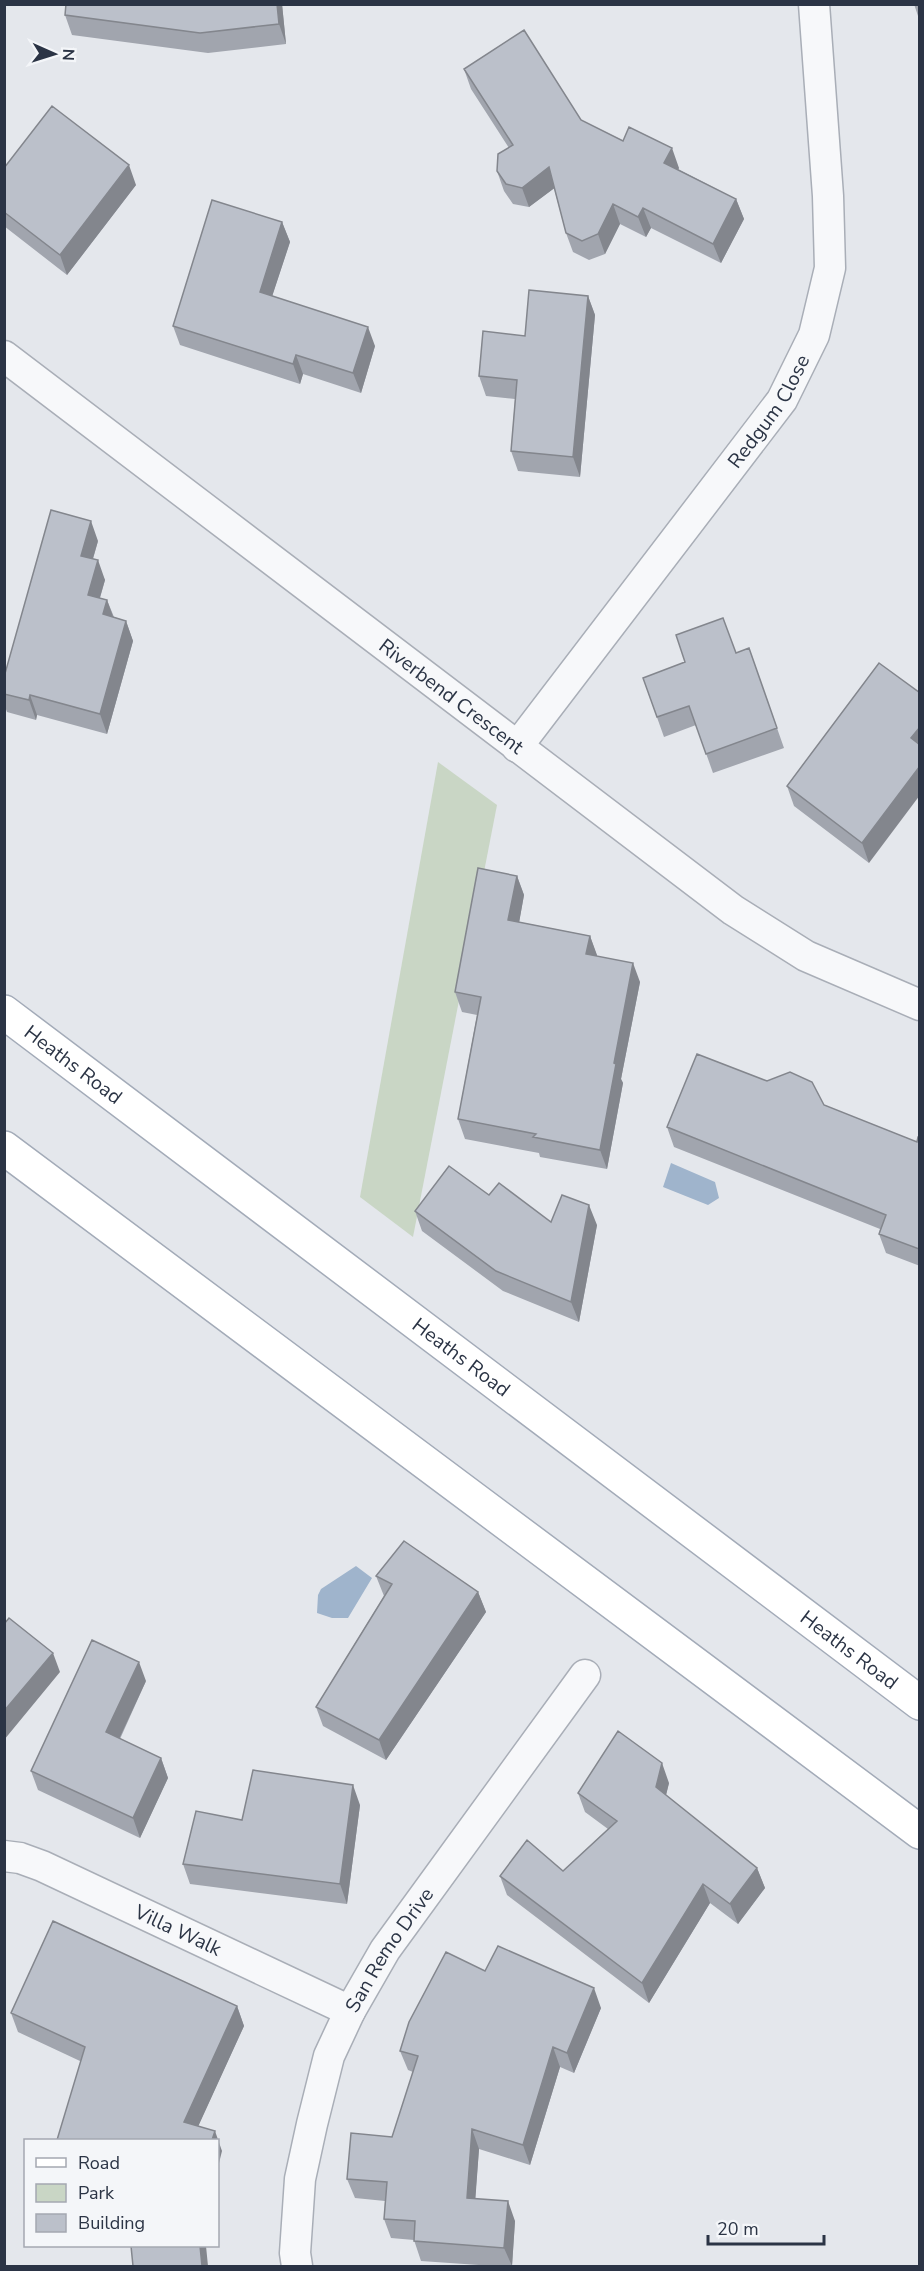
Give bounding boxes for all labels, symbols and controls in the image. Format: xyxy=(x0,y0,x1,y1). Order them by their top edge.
north arrow xyxy=(24,24,84,84)
text: N xyxy=(57,48,79,61)
street label: Redgum Close xyxy=(722,350,816,474)
street label: Riverbend Crescent xyxy=(373,633,530,761)
street label: Heaths Road xyxy=(19,1019,128,1111)
street label: Heaths Road xyxy=(407,1312,516,1403)
street label: Heaths Road xyxy=(795,1604,904,1696)
street label: San Remo Drive xyxy=(339,1882,440,2017)
street label: Villa Walk xyxy=(129,1898,227,1963)
legend xyxy=(24,2139,219,2247)
text: Road xyxy=(78,2151,120,2175)
text: Park xyxy=(78,2181,115,2205)
scale bar xyxy=(708,2208,824,2246)
text: Building xyxy=(78,2211,145,2235)
text: 20 m xyxy=(717,2217,759,2241)

